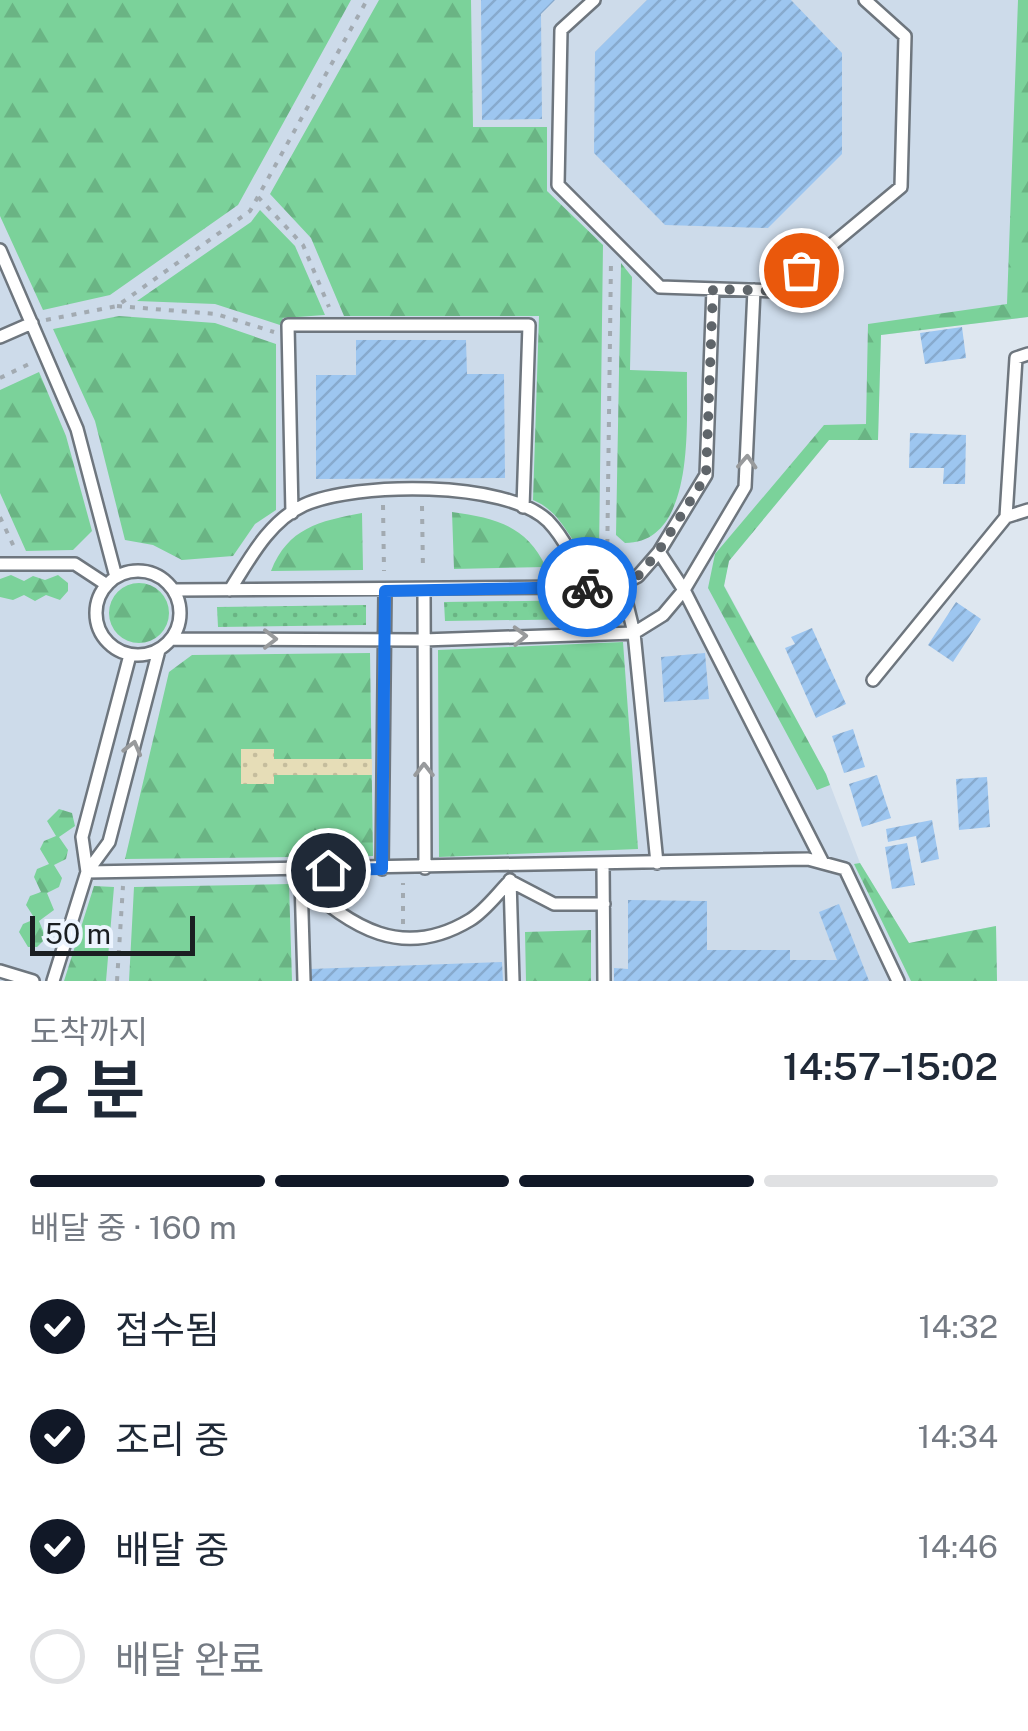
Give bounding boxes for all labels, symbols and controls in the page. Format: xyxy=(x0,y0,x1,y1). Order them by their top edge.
pin xyxy=(759,228,844,313)
icon: bag xyxy=(774,243,829,298)
one-way arrow xyxy=(736,454,757,470)
courier xyxy=(537,537,637,637)
icon: bike xyxy=(560,560,615,615)
one-way arrow xyxy=(513,626,529,647)
one-way arrow xyxy=(262,628,278,650)
one-way arrow xyxy=(122,740,143,757)
one-way arrow xyxy=(413,762,435,778)
pin xyxy=(286,828,371,913)
icon: home xyxy=(301,843,356,898)
scale bar xyxy=(30,911,195,956)
text: 50 m xyxy=(45,917,111,950)
text: 도착까지 xyxy=(30,1013,148,1050)
text: 14:57–15:02 xyxy=(783,1044,998,1089)
text: 2 분 xyxy=(30,1051,145,1128)
text: 배달 중 · 160 m xyxy=(30,1209,237,1246)
icon: check xyxy=(30,1299,85,1354)
text: 접수됨 xyxy=(115,1307,220,1352)
text: 14:32 xyxy=(918,1308,998,1345)
icon: check xyxy=(30,1409,85,1464)
text: 조리 중 xyxy=(115,1417,229,1462)
text: 14:34 xyxy=(917,1418,998,1455)
icon: check xyxy=(30,1519,85,1574)
text: 배달 중 xyxy=(115,1527,229,1572)
text: 14:46 xyxy=(918,1528,998,1565)
text: 배달 완료 xyxy=(115,1637,264,1682)

